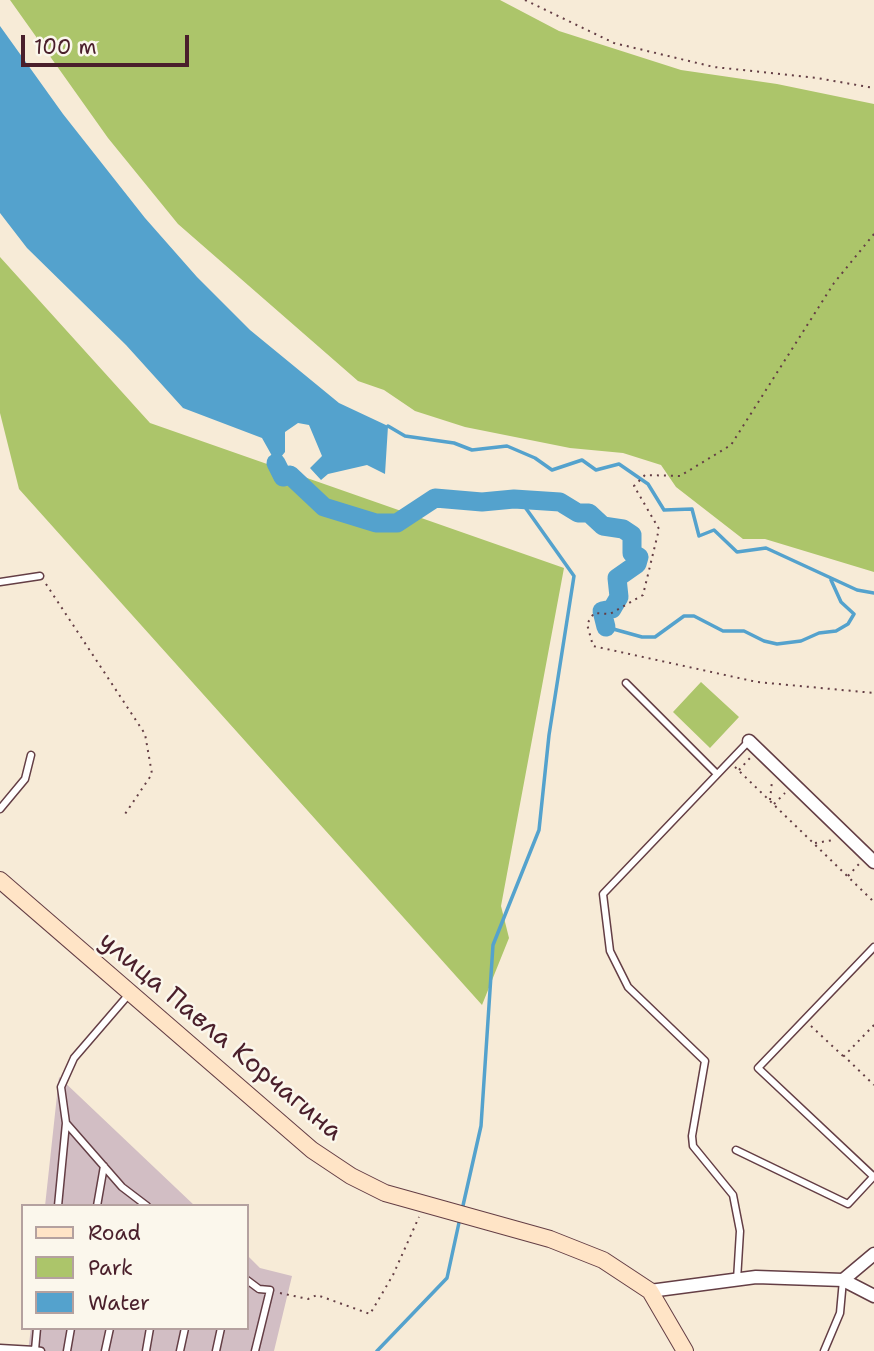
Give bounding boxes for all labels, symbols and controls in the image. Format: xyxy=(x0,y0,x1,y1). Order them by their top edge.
scale bar xyxy=(24,21,192,65)
text: 100 m xyxy=(34,33,97,61)
street label: улица Павла Корчагина xyxy=(92,926,348,1148)
legend xyxy=(21,1204,248,1330)
text: Road xyxy=(88,1219,141,1247)
text: Park xyxy=(88,1254,133,1282)
text: Water xyxy=(88,1289,150,1317)

